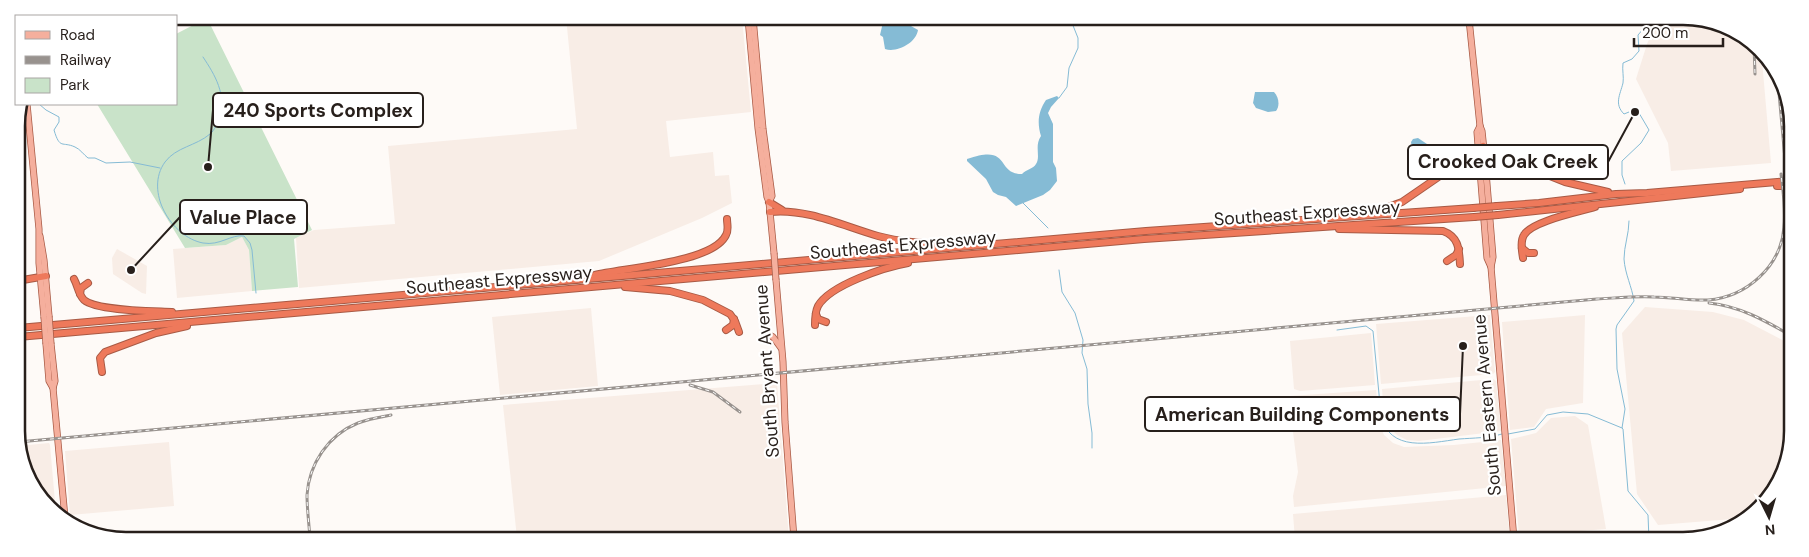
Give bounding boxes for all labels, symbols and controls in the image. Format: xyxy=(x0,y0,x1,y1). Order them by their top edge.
legend xyxy=(15,15,178,105)
scale bar xyxy=(1634,15,1723,47)
text: 200 m xyxy=(1642,23,1688,43)
text: Road xyxy=(60,25,95,45)
text: Railway xyxy=(60,50,112,70)
text: Park xyxy=(60,75,90,95)
callout: 240 Sports Complex xyxy=(213,93,423,127)
text: 240 Sports Complex xyxy=(223,98,413,123)
callout: Crooked Oak Creek xyxy=(1408,145,1608,179)
text: Crooked Oak Creek xyxy=(1418,149,1598,174)
street label: Southeast Expressway xyxy=(1213,195,1401,231)
callout: Value Place xyxy=(180,200,307,234)
text: Value Place xyxy=(190,205,296,230)
street label: Southeast Expressway xyxy=(809,225,997,265)
street label: Southeast Expressway xyxy=(405,260,593,300)
street label: South Bryant Avenue xyxy=(749,284,785,458)
street label: South Eastern Avenue xyxy=(1467,313,1507,497)
callout: American Building Components xyxy=(1145,397,1460,431)
text: American Building Components xyxy=(1155,402,1449,427)
north arrow xyxy=(1744,492,1794,542)
text: N xyxy=(1764,521,1776,539)

